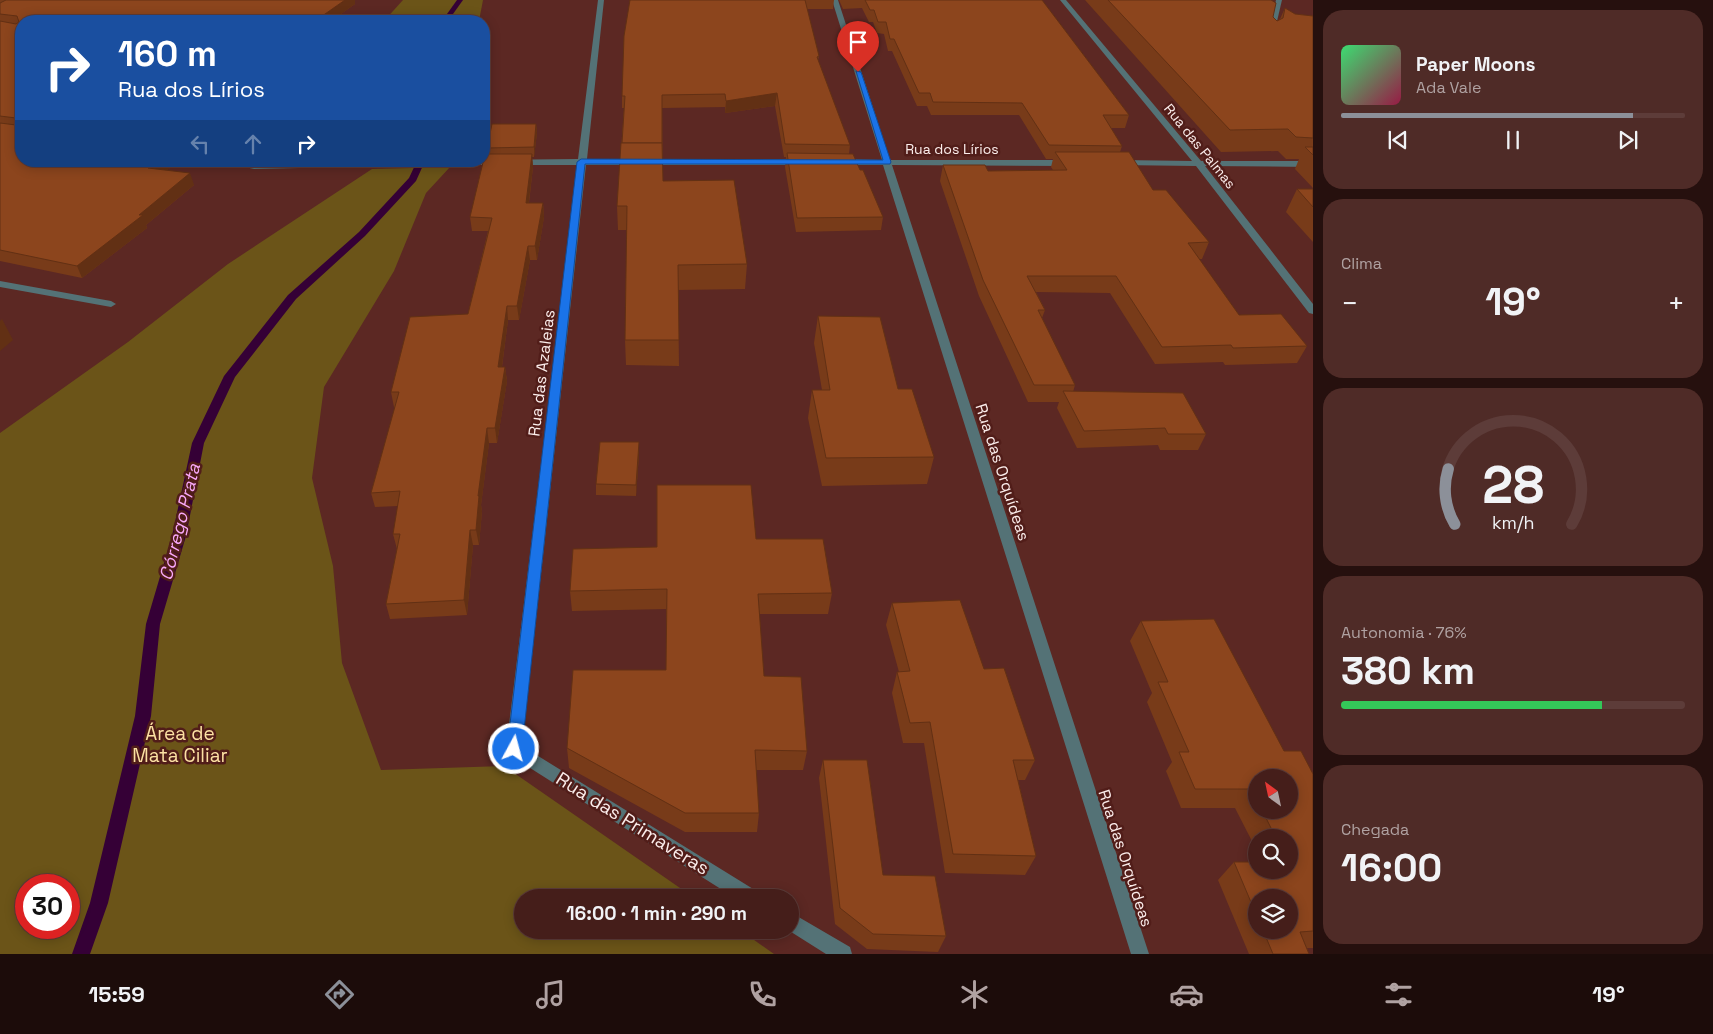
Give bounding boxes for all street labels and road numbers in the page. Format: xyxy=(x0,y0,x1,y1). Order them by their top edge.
street label: Rua das Palmas xyxy=(1160,100,1240,192)
street label: Rua dos Lírios xyxy=(905,140,999,158)
street label: Rua das Azaleias xyxy=(523,309,560,438)
street label: Rua das Orquídeas xyxy=(970,401,1035,543)
street label: Rua das Primaveras xyxy=(551,766,714,881)
street label: Rua das Orquídeas xyxy=(1093,787,1158,929)

